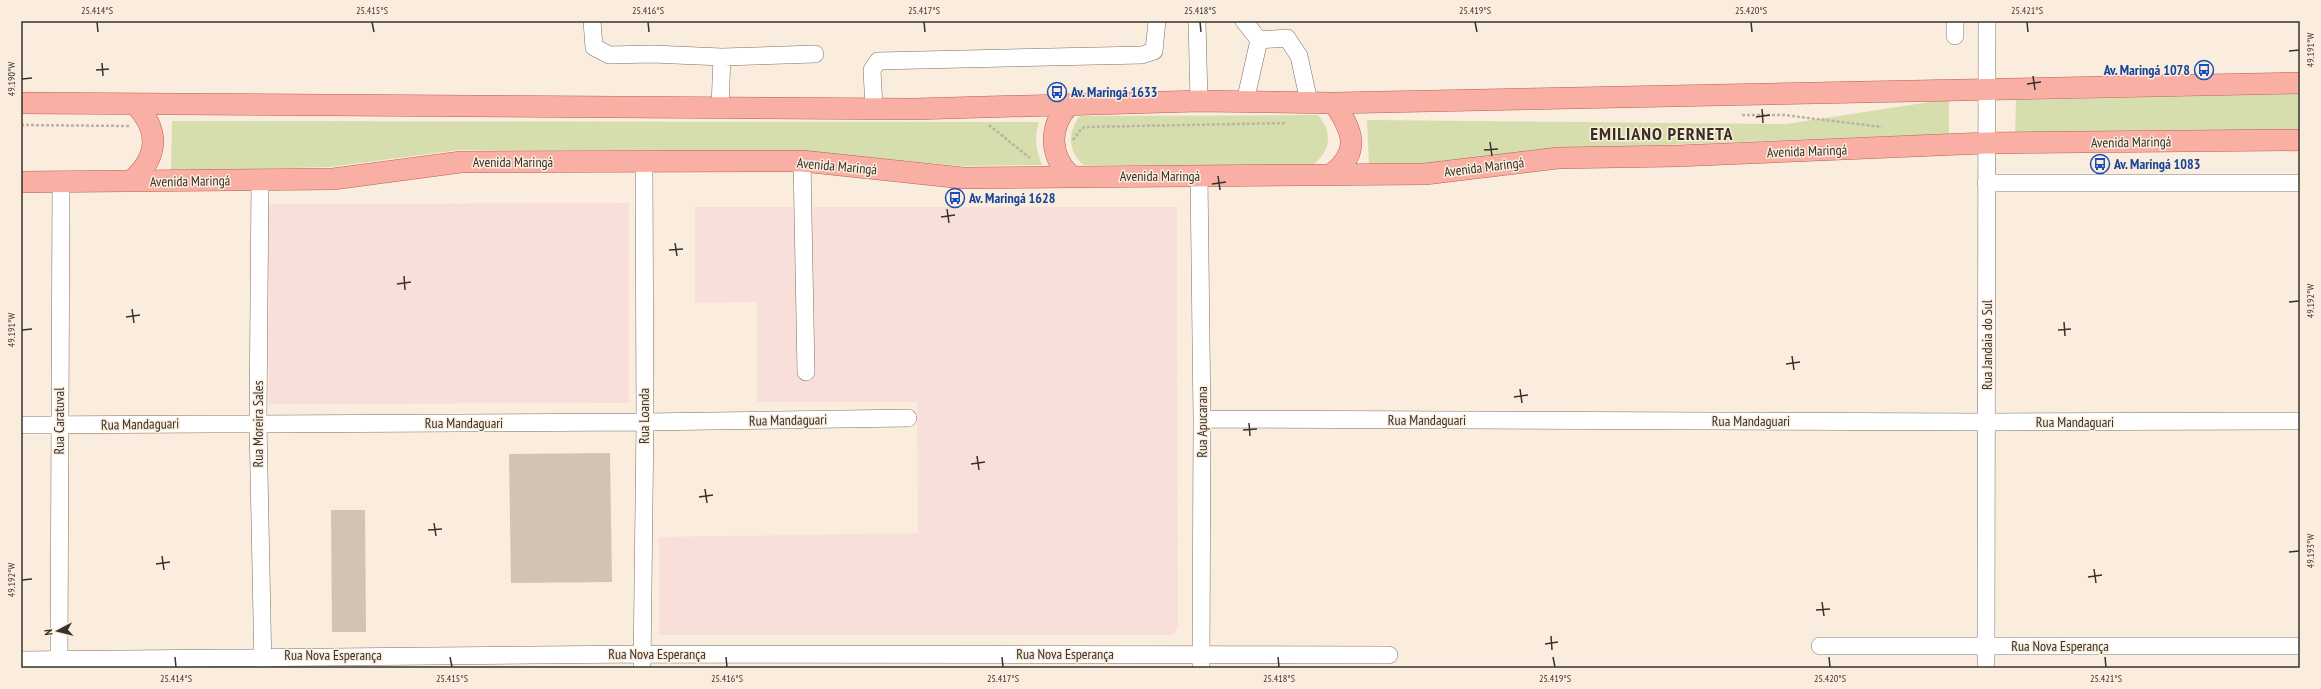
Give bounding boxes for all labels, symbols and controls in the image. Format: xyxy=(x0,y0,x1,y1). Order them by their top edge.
text: 25.414°S xyxy=(81,4,113,17)
text: 25.415°S xyxy=(356,4,388,17)
text: 25.416°S xyxy=(632,4,664,17)
text: 25.417°S xyxy=(908,4,940,17)
text: 25.418°S xyxy=(1184,4,1216,17)
text: 25.419°S xyxy=(1459,4,1491,17)
text: 25.420°S xyxy=(1735,4,1767,17)
text: 25.421°S xyxy=(2011,4,2043,17)
text: 49.191°W xyxy=(2304,33,2317,67)
bus stop icon: Av. Maringá 1078 xyxy=(2193,59,2215,81)
place label: Av. Maringá 1078 xyxy=(2103,61,2190,79)
text: 49.190°W xyxy=(5,62,18,96)
bus stop icon: Av. Maringá 1633 xyxy=(1046,81,1068,103)
place label: Av. Maringá 1633 xyxy=(1070,83,1157,101)
district label: EMILIANO PERNETA xyxy=(1590,122,1734,145)
street label: Avenida Maringá xyxy=(2091,132,2171,152)
street label: Avenida Maringá xyxy=(1767,141,1847,161)
street label: Avenida Maringá xyxy=(473,153,553,171)
street label: Avenida Maringá xyxy=(1443,153,1525,181)
bus stop icon: Av. Maringá 1083 xyxy=(2089,153,2111,175)
street label: Avenida Maringá xyxy=(796,154,878,178)
place label: Av. Maringá 1083 xyxy=(2113,155,2200,173)
street label: Avenida Maringá xyxy=(1120,167,1200,185)
street label: Avenida Maringá xyxy=(150,171,230,191)
bus stop icon: Av. Maringá 1628 xyxy=(944,187,966,209)
place label: Av. Maringá 1628 xyxy=(968,189,1055,207)
text: 49.192°W xyxy=(2304,284,2317,318)
street label: Rua Jandaia do Sul xyxy=(1978,299,1996,390)
text: 49.191°W xyxy=(5,313,18,347)
street label: Rua Moreira Sales xyxy=(249,380,267,467)
street label: Rua Apucarana xyxy=(1193,386,1211,458)
street label: Rua Caratuval xyxy=(50,387,68,454)
street label: Rua Loanda xyxy=(635,388,653,444)
street label: Rua Mandaguari xyxy=(749,410,827,430)
street label: Rua Mandaguari xyxy=(1388,411,1466,429)
street label: Rua Mandaguari xyxy=(1712,412,1790,430)
street label: Rua Mandaguari xyxy=(2036,413,2114,431)
street label: Rua Mandaguari xyxy=(101,414,179,434)
street label: Rua Mandaguari xyxy=(425,414,503,432)
text: 49.193°W xyxy=(2304,534,2317,568)
text: 49.192°W xyxy=(5,563,18,597)
north arrow xyxy=(38,611,78,651)
text: N xyxy=(41,628,55,636)
street label: Rua Nova Esperança xyxy=(2011,637,2109,655)
street label: Rua Nova Esperança xyxy=(608,645,706,663)
street label: Rua Nova Esperança xyxy=(1016,645,1114,663)
street label: Rua Nova Esperança xyxy=(284,646,382,664)
text: 25.414°S xyxy=(160,672,192,685)
text: 25.415°S xyxy=(436,672,468,685)
text: 25.416°S xyxy=(711,672,743,685)
text: 25.417°S xyxy=(987,672,1019,685)
text: 25.418°S xyxy=(1263,672,1295,685)
text: 25.419°S xyxy=(1539,672,1571,685)
text: 25.420°S xyxy=(1814,672,1846,685)
text: 25.421°S xyxy=(2090,672,2122,685)

